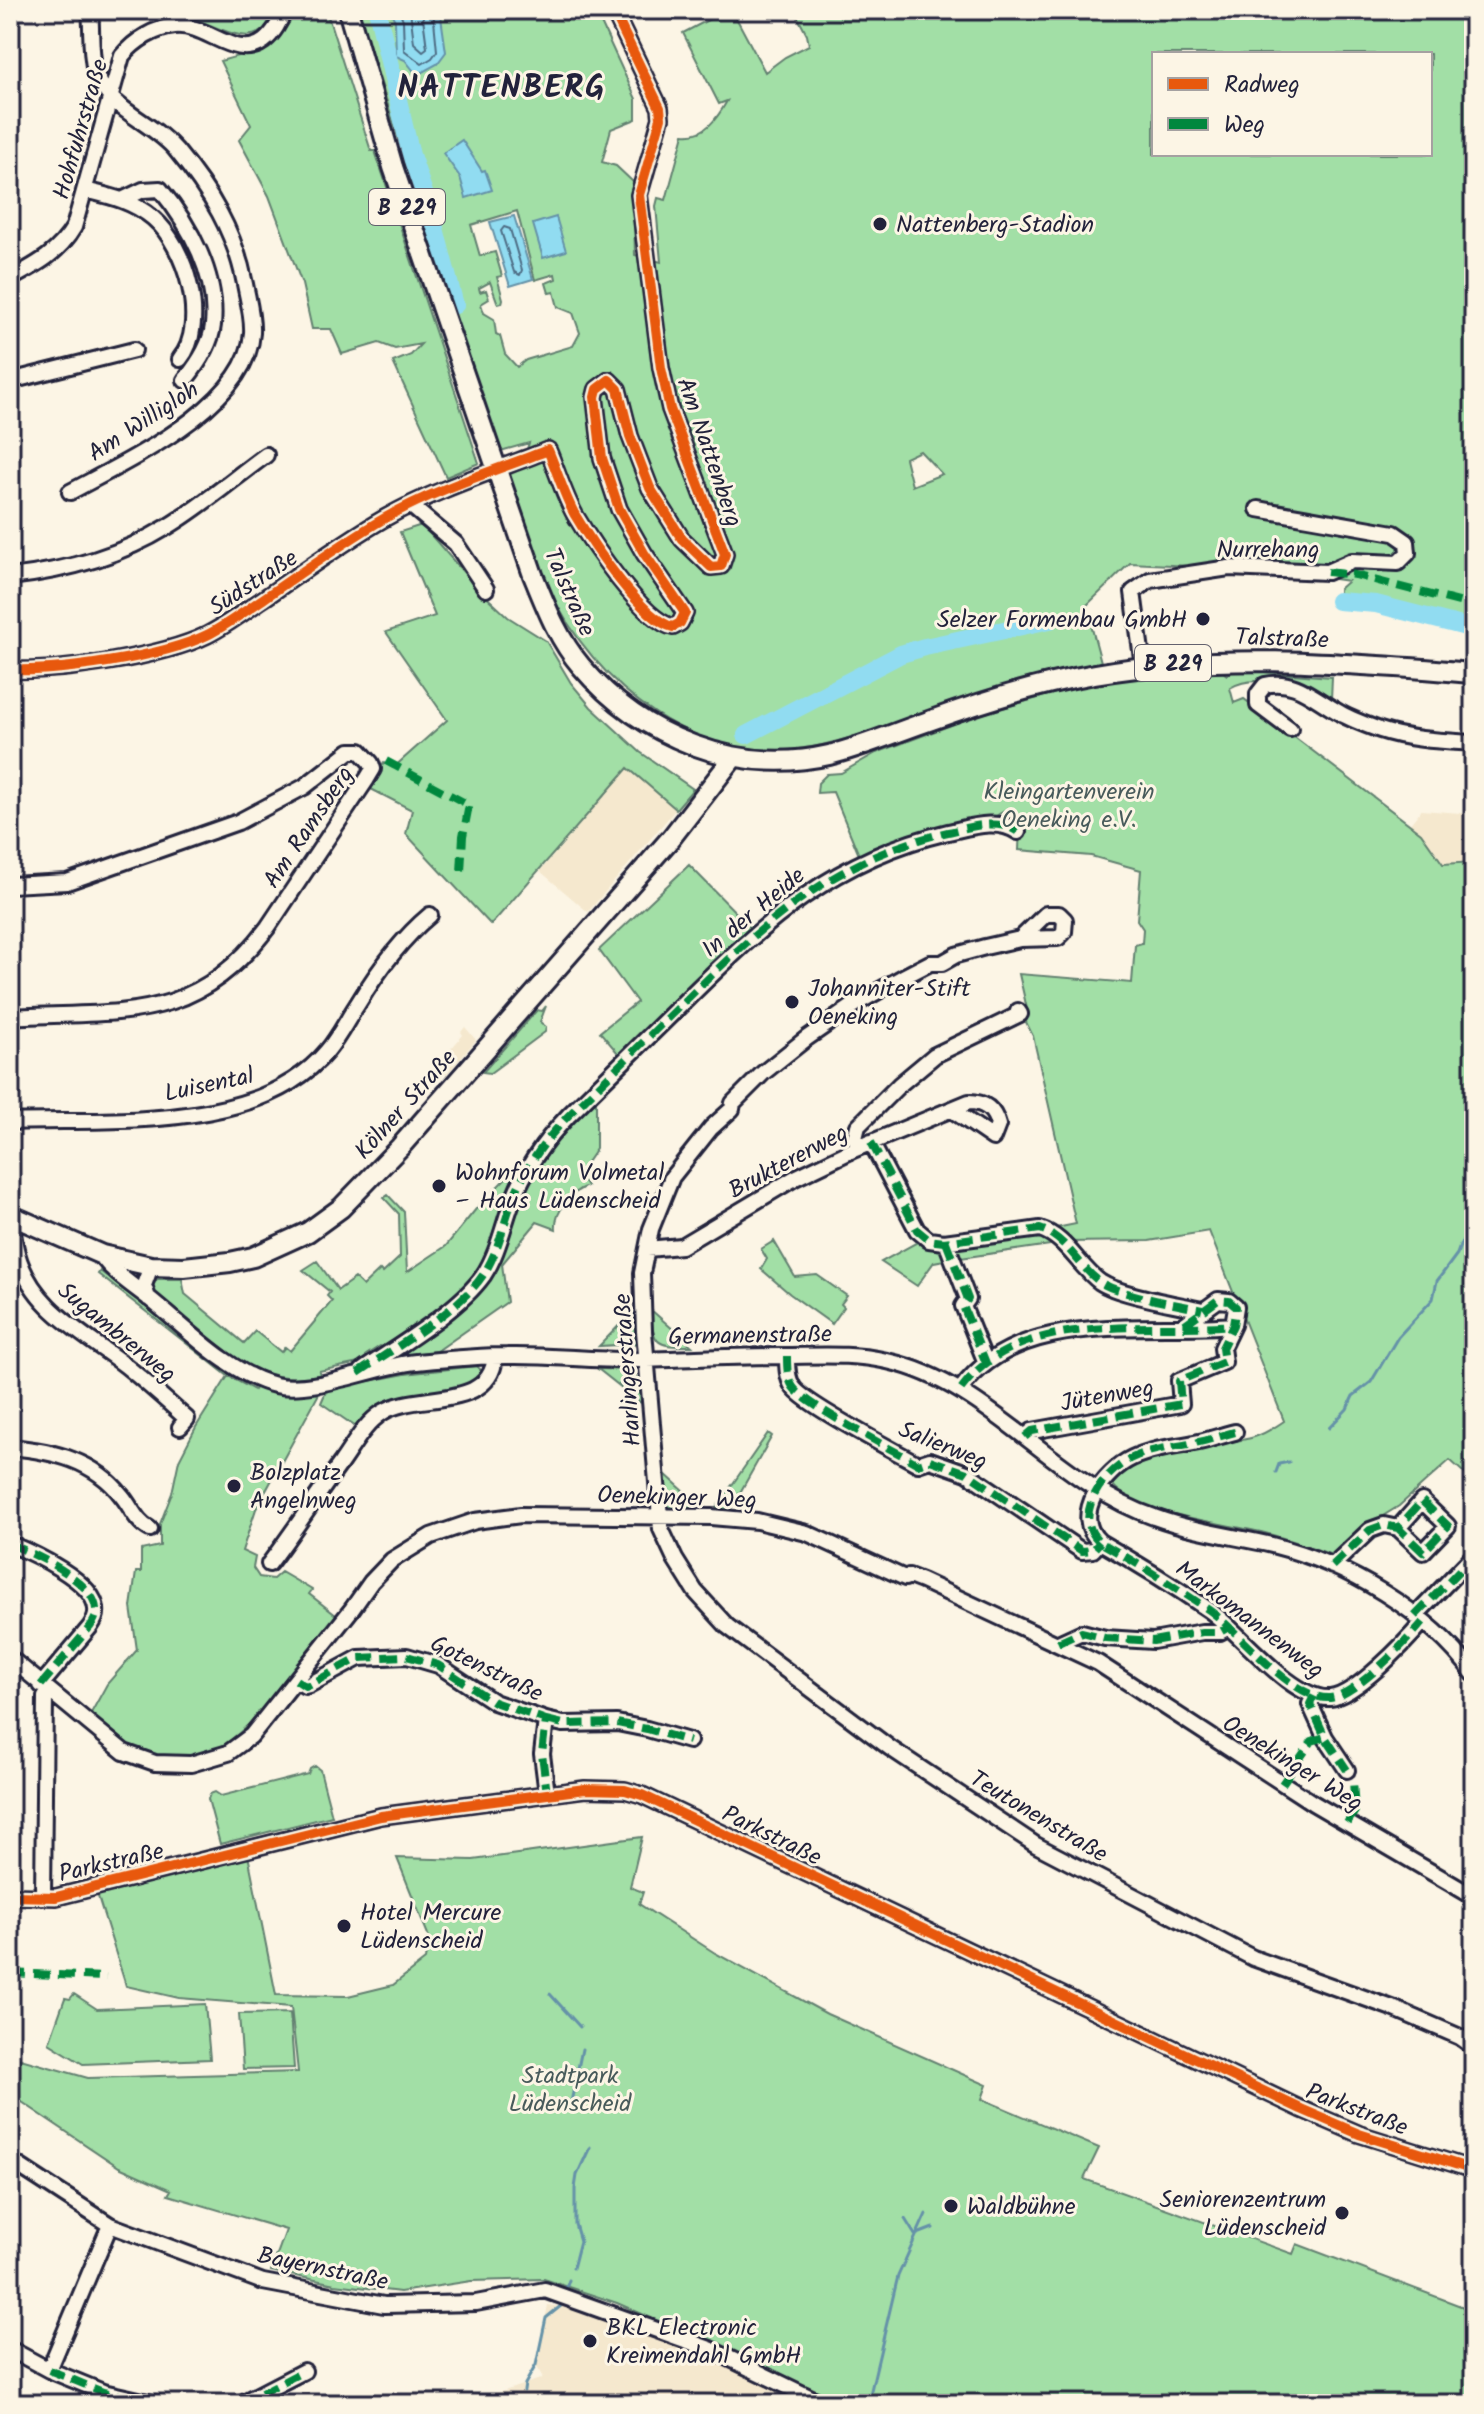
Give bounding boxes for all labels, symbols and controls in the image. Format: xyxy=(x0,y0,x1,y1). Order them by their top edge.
legend xyxy=(1152,52,1432,156)
street label: Hohfuhrstraße xyxy=(43,54,120,204)
district label: NATTENBERG xyxy=(398,63,606,114)
text: Radweg xyxy=(1224,66,1300,105)
text: Weg xyxy=(1224,106,1265,145)
road number: B 229 xyxy=(369,189,445,225)
place label: Nattenberg-Stadion xyxy=(896,206,1094,245)
marker: Nattenberg-Stadion xyxy=(871,215,889,233)
street label: Am Willigloh xyxy=(80,372,207,473)
street label: Am Nattenberg xyxy=(665,373,752,532)
street label: Nurrehang xyxy=(1217,531,1319,570)
street label: Südstraße xyxy=(201,540,306,627)
street label: Talstraße xyxy=(532,542,606,643)
place label: Selzer Formenbau GmbH xyxy=(937,601,1187,640)
marker: Selzer Formenbau GmbH xyxy=(1194,610,1212,628)
street label: Talstraße xyxy=(1235,618,1330,661)
road number: B 229 xyxy=(1135,645,1211,681)
street label: Am Ramsberg xyxy=(254,759,365,897)
park label: Kleingartenverein Oeneking e.V. xyxy=(983,773,1155,840)
street label: In der Heide xyxy=(693,858,815,968)
place label: Johanniter-Stift Oeneking xyxy=(808,970,971,1037)
marker: Johanniter-Stift Oeneking xyxy=(783,993,801,1011)
street label: Kölner Straße xyxy=(345,1040,467,1169)
street label: Luisental xyxy=(161,1057,258,1114)
street label: Bruktererweg xyxy=(722,1114,856,1210)
place label: Wohnforum Volmetal – Haus Lüdenscheid xyxy=(455,1154,664,1221)
marker: Wohnforum Volmetal – Haus Lüdenscheid xyxy=(430,1177,448,1195)
street label: Sugambrerweg xyxy=(48,1273,184,1394)
street label: Harlingerstraße xyxy=(604,1292,653,1448)
street label: Germanenstraße xyxy=(668,1316,832,1357)
street label: Jütenweg xyxy=(1058,1369,1157,1424)
street label: Salierweg xyxy=(892,1411,993,1482)
place label: Bolzplatz Angelnweg xyxy=(250,1454,357,1521)
street label: Oenekinger Weg xyxy=(597,1476,757,1521)
marker: Bolzplatz Angelnweg xyxy=(225,1477,243,1495)
street label: Markomannenweg xyxy=(1166,1551,1332,1689)
street label: Gotenstraße xyxy=(423,1625,550,1714)
street label: Oenekinger Weg xyxy=(1214,1705,1370,1823)
street label: Teutonenstraße xyxy=(962,1761,1115,1874)
street label: Parkstraße xyxy=(715,1795,828,1877)
street label: Parkstraße xyxy=(55,1832,168,1895)
place label: Hotel Mercure Lüdenscheid xyxy=(360,1894,501,1961)
marker: Hotel Mercure Lüdenscheid xyxy=(335,1917,353,1935)
park label: Stadtpark Lüdenscheid xyxy=(509,2057,632,2124)
street label: Parkstraße xyxy=(1300,2073,1414,2148)
place label: Seniorenzentrum Lüdenscheid xyxy=(1160,2181,1327,2248)
place label: Waldbühne xyxy=(967,2188,1076,2227)
marker: Waldbühne xyxy=(942,2197,960,2215)
marker: Seniorenzentrum Lüdenscheid xyxy=(1333,2204,1351,2222)
street label: Bayernstraße xyxy=(254,2237,392,2302)
place label: BKL Electronic Kreimendahl GmbH xyxy=(606,2309,801,2376)
marker: BKL Electronic Kreimendahl GmbH xyxy=(581,2332,599,2350)

